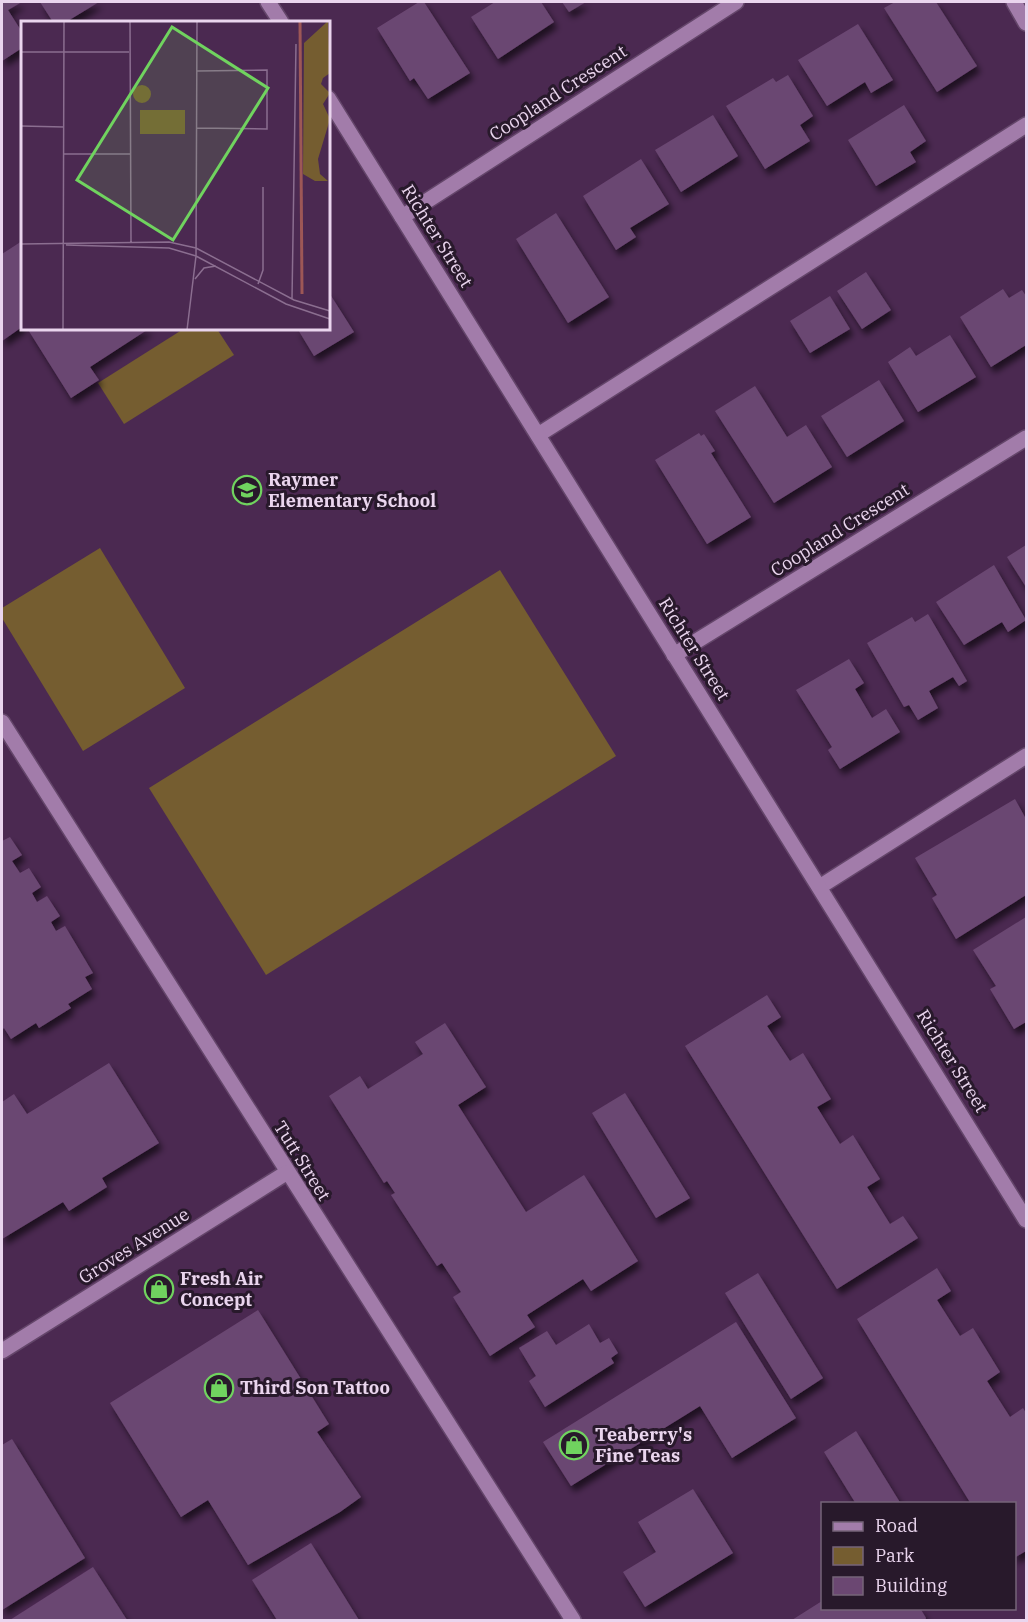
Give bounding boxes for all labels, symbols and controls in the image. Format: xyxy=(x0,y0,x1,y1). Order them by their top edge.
inset map xyxy=(21,21,330,330)
street label: Coopland Crescent xyxy=(485,40,631,146)
street label: Richter Street xyxy=(397,180,478,291)
place label: Raymer Elementary School xyxy=(268,468,436,512)
school or university icon: Raymer Elementary School xyxy=(231,474,263,506)
street label: Coopland Crescent xyxy=(766,478,913,582)
street label: Richter Street xyxy=(654,593,735,704)
street label: Richter Street xyxy=(912,1005,993,1116)
street label: Tutt Street xyxy=(269,1117,336,1205)
street label: Groves Avenue xyxy=(74,1202,193,1289)
place label: Fresh Air Concept xyxy=(180,1267,263,1311)
shop icon: Fresh Air Concept xyxy=(143,1273,175,1305)
shop icon: Third Son Tattoo xyxy=(203,1372,235,1404)
place label: Third Son Tattoo xyxy=(240,1376,390,1399)
place label: Teaberry's Fine Teas xyxy=(595,1423,692,1467)
shop icon: Teaberry's Fine Teas xyxy=(558,1429,590,1461)
legend xyxy=(821,1502,1016,1610)
text: Road xyxy=(875,1514,918,1537)
text: Park xyxy=(875,1544,915,1567)
text: Building xyxy=(875,1574,947,1597)

